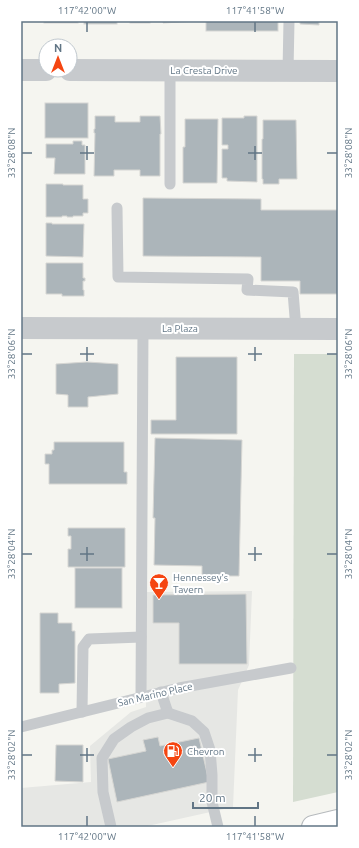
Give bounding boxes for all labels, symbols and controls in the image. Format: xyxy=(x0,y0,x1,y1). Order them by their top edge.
text: 117°42'00"W xyxy=(58,5,116,16)
text: 117°41'58"W xyxy=(226,5,284,16)
north arrow xyxy=(38,38,78,78)
text: N xyxy=(54,42,62,54)
street label: La Cresta Drive xyxy=(170,65,238,76)
text: 33°28'08"N xyxy=(6,128,17,178)
text: 33°28'08"N xyxy=(343,128,354,178)
street label: La Plaza xyxy=(162,323,198,334)
text: 33°28'06"N xyxy=(6,329,17,379)
text: 33°28'06"N xyxy=(343,329,354,379)
text: 33°28'04"N xyxy=(6,529,17,579)
text: 33°28'04"N xyxy=(343,529,354,579)
bar icon: Hennessey's Tavern xyxy=(148,572,170,600)
place label: Hennessey's Tavern xyxy=(173,572,228,595)
street label: San Marino Place xyxy=(117,681,193,708)
text: 33°28'02"N xyxy=(6,730,17,780)
text: 33°28'02"N xyxy=(343,730,354,780)
fuel station icon: Chevron xyxy=(162,740,184,768)
place label: Chevron xyxy=(187,746,225,757)
scale bar xyxy=(193,784,258,810)
text: 20 m xyxy=(199,791,226,804)
text: 117°42'00"W xyxy=(58,831,116,842)
text: 117°41'58"W xyxy=(226,831,284,842)

